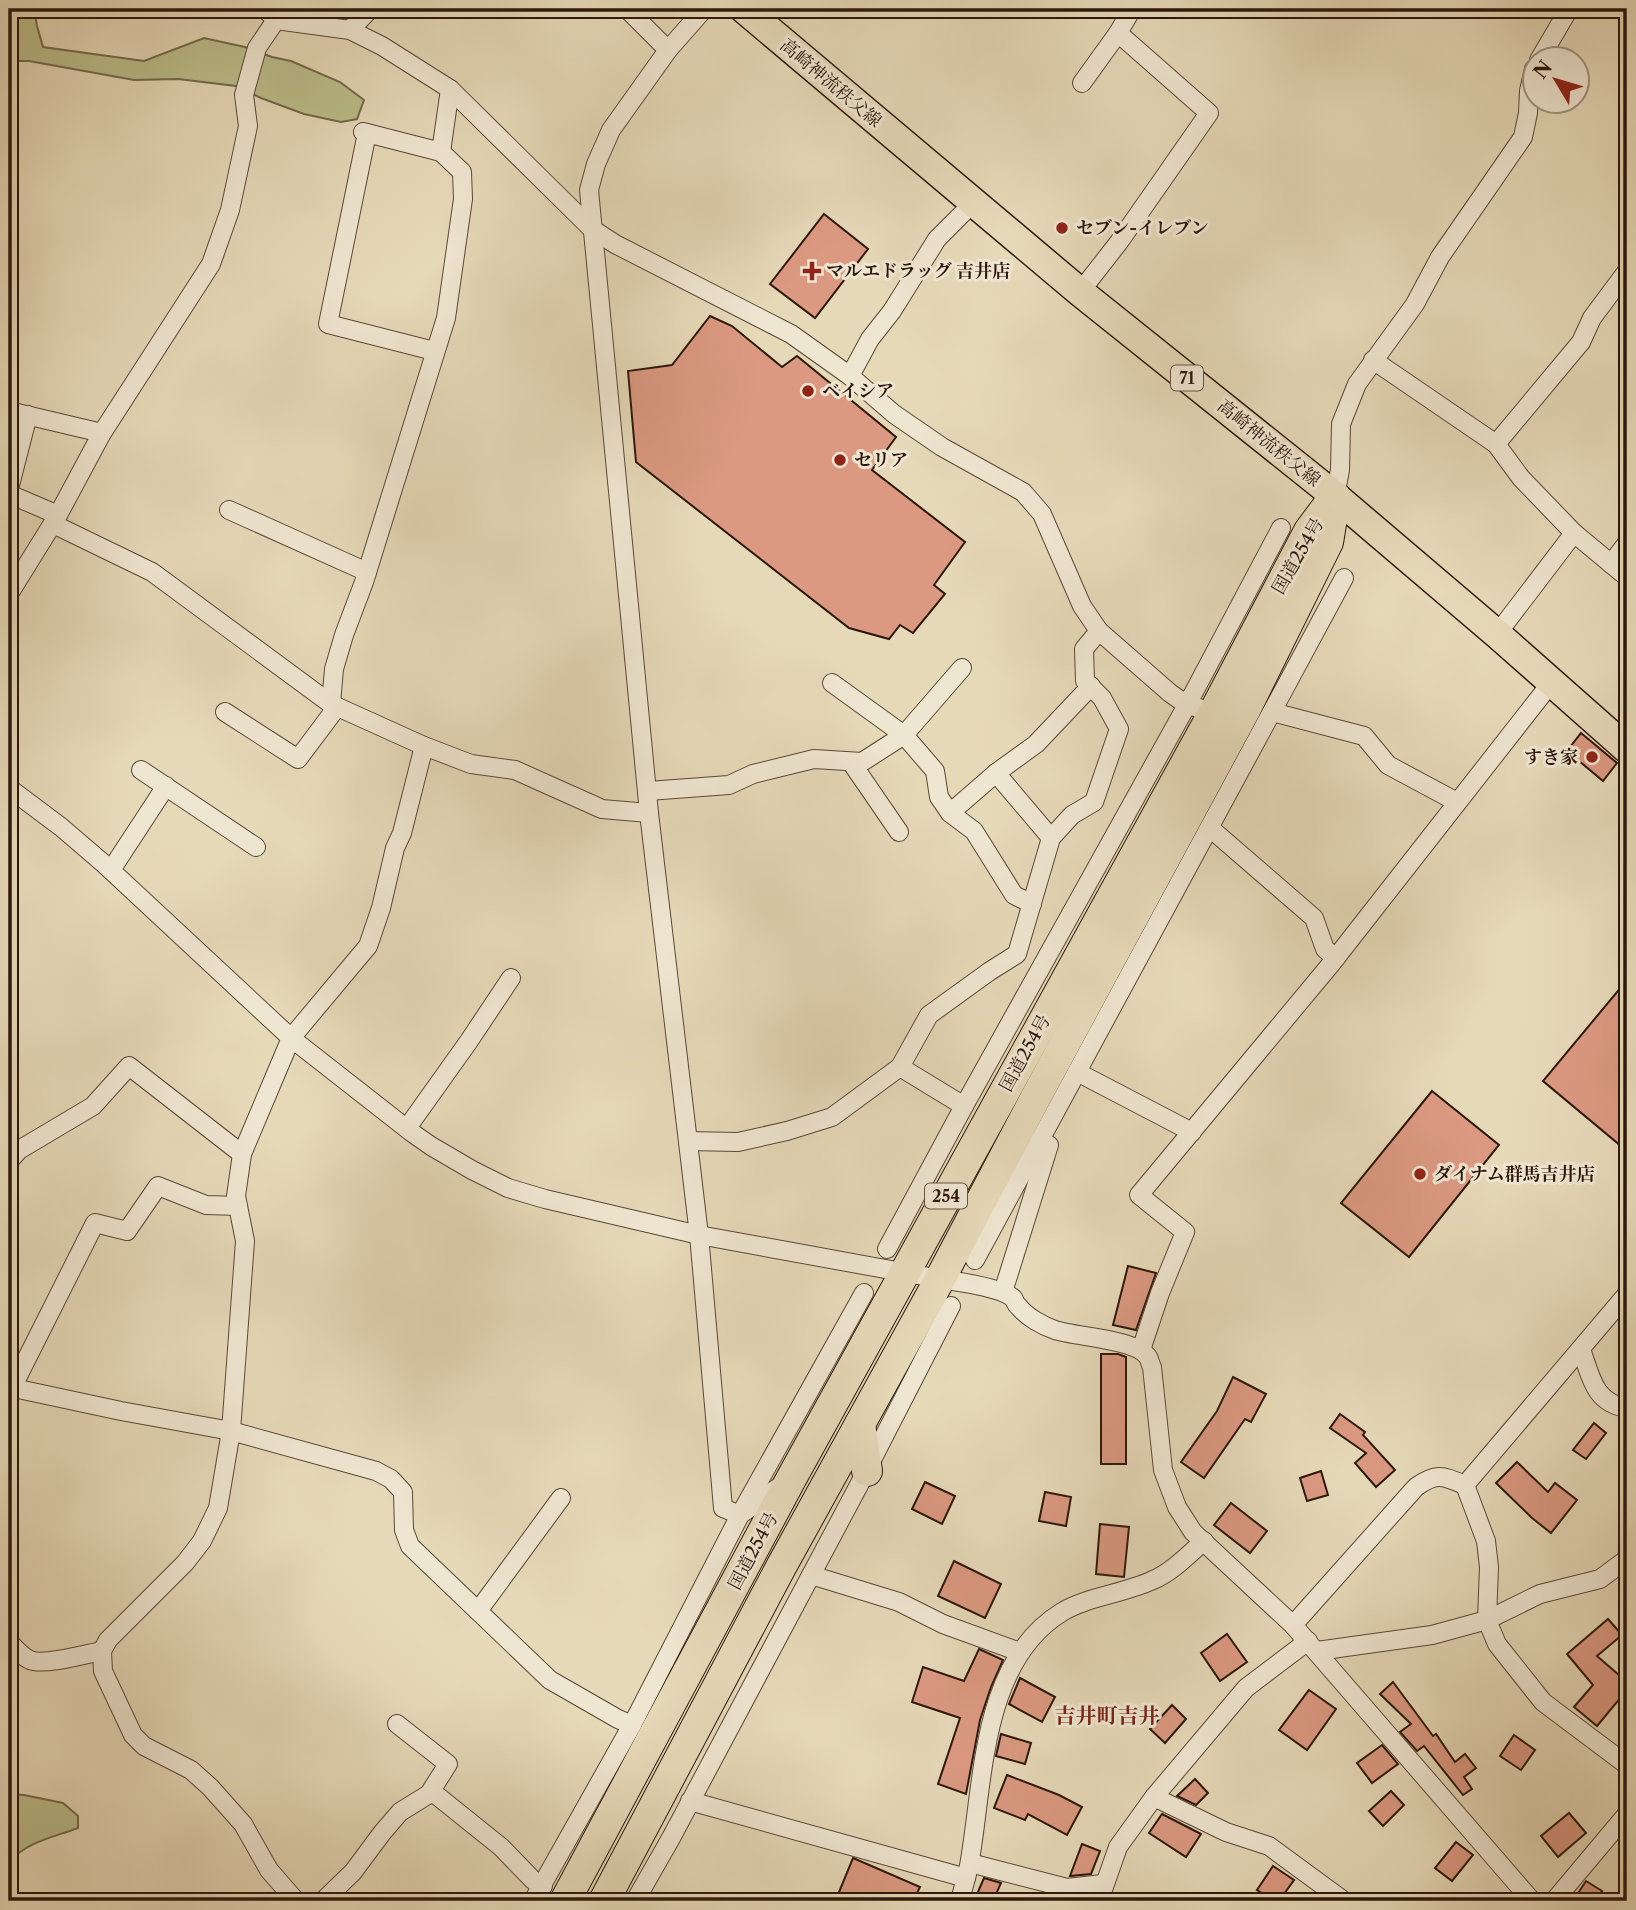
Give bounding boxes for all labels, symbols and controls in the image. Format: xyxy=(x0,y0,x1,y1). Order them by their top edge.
street label: 高崎神流秩父線 xyxy=(776,34,886,132)
north arrow xyxy=(1520,46,1590,116)
text: N xyxy=(1529,56,1557,83)
place label: セブン-イレブン xyxy=(1076,217,1209,239)
marker: セブン-イレブン xyxy=(1054,220,1070,236)
place label: マルエドラッグ 吉井店 xyxy=(826,260,1010,282)
marker: マルエドラッグ 吉井店 xyxy=(804,263,820,279)
road number: 71 xyxy=(1171,366,1203,390)
place label: ベイシア xyxy=(822,380,894,402)
marker: ベイシア xyxy=(800,383,816,399)
street label: 高崎神流秩父線 xyxy=(1213,395,1325,491)
place label: セリア xyxy=(854,449,908,471)
marker: セリア xyxy=(832,452,848,468)
street label: 国道254号 xyxy=(1267,514,1329,598)
place label: すき家 xyxy=(1524,746,1578,768)
marker: すき家 xyxy=(1584,749,1600,765)
street label: 国道254号 xyxy=(995,1011,1055,1095)
place label: ダイナム群馬吉井店 xyxy=(1434,1163,1595,1185)
marker: ダイナム群馬吉井店 xyxy=(1412,1166,1428,1182)
road number: 254 xyxy=(925,1184,967,1208)
street label: 国道254号 xyxy=(723,1509,783,1593)
district label: 吉井町吉井 xyxy=(1055,1703,1160,1728)

